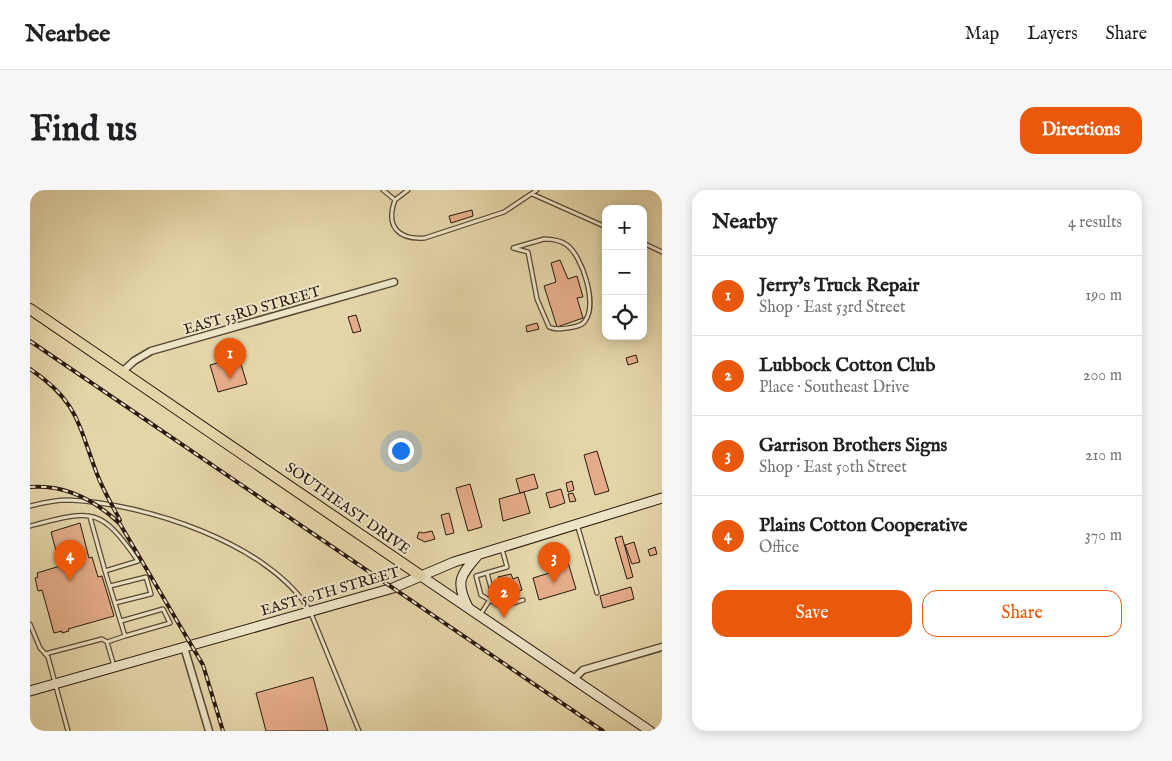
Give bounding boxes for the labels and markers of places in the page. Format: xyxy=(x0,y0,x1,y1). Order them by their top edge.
pin: 1 xyxy=(214,338,246,379)
pin: 4 xyxy=(54,540,86,581)
pin: 3 xyxy=(538,542,570,583)
pin: 2 xyxy=(488,577,520,618)

